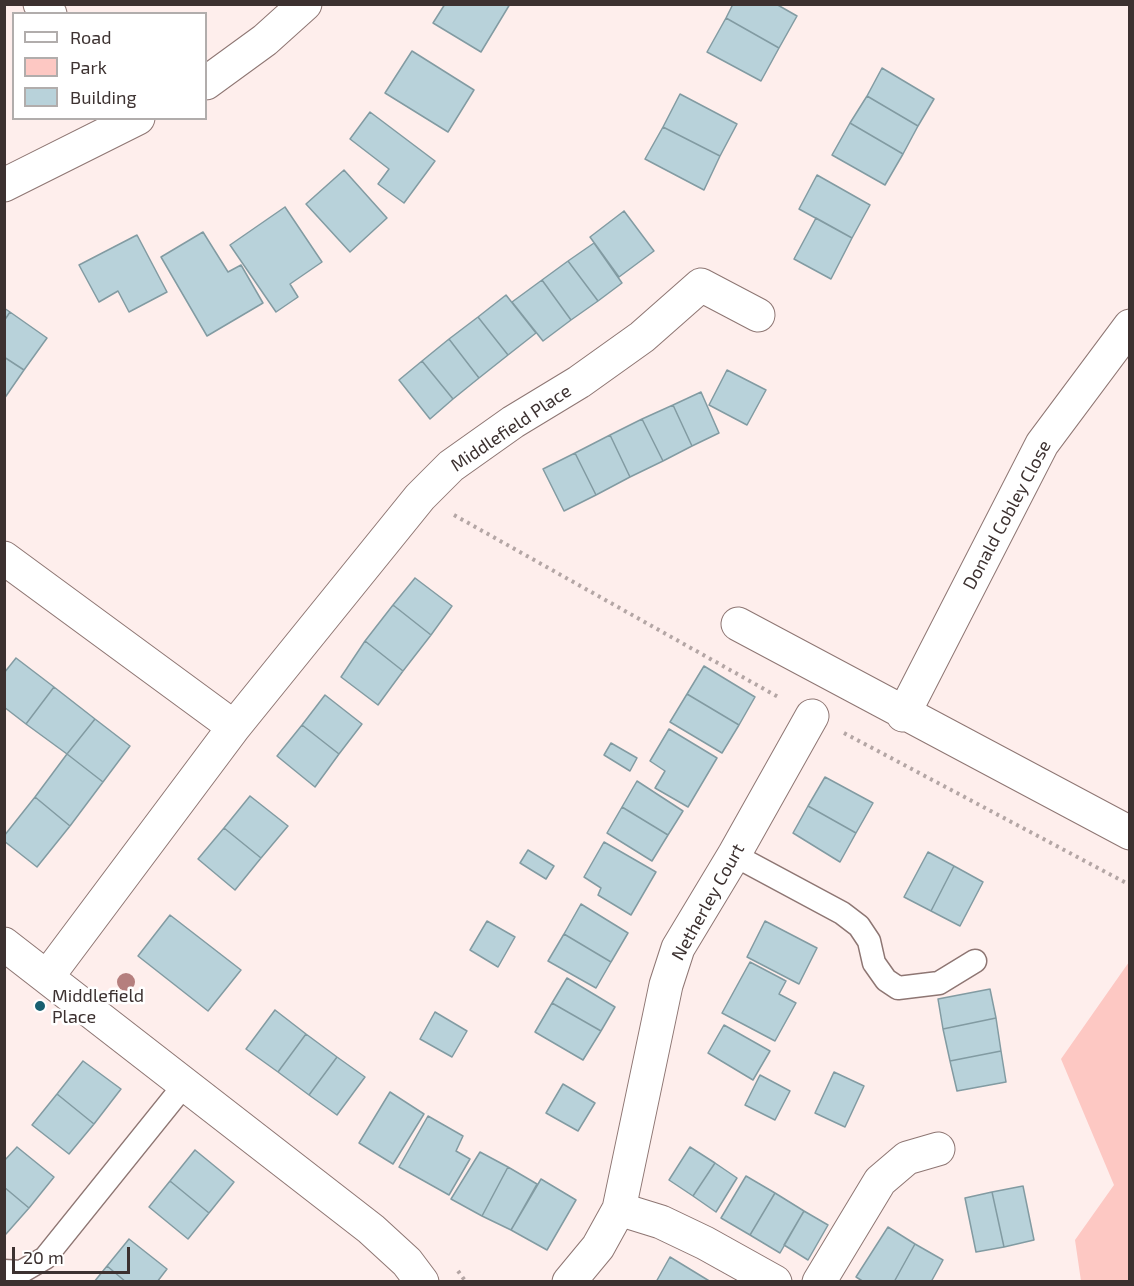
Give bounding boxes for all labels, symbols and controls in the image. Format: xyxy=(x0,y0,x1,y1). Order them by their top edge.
legend xyxy=(12,12,207,120)
text: Road xyxy=(70,26,111,48)
text: Park xyxy=(70,56,107,78)
text: Building xyxy=(70,86,137,108)
street label: Middlefield Place xyxy=(447,380,575,476)
street label: Donald Cobley Close xyxy=(958,437,1056,593)
street label: Netherley Court xyxy=(667,840,749,964)
place label: Middlefield Place xyxy=(52,985,144,1028)
marker: Middlefield Place xyxy=(33,999,47,1013)
scale bar xyxy=(15,1235,134,1273)
text: 20 m xyxy=(23,1246,64,1268)

